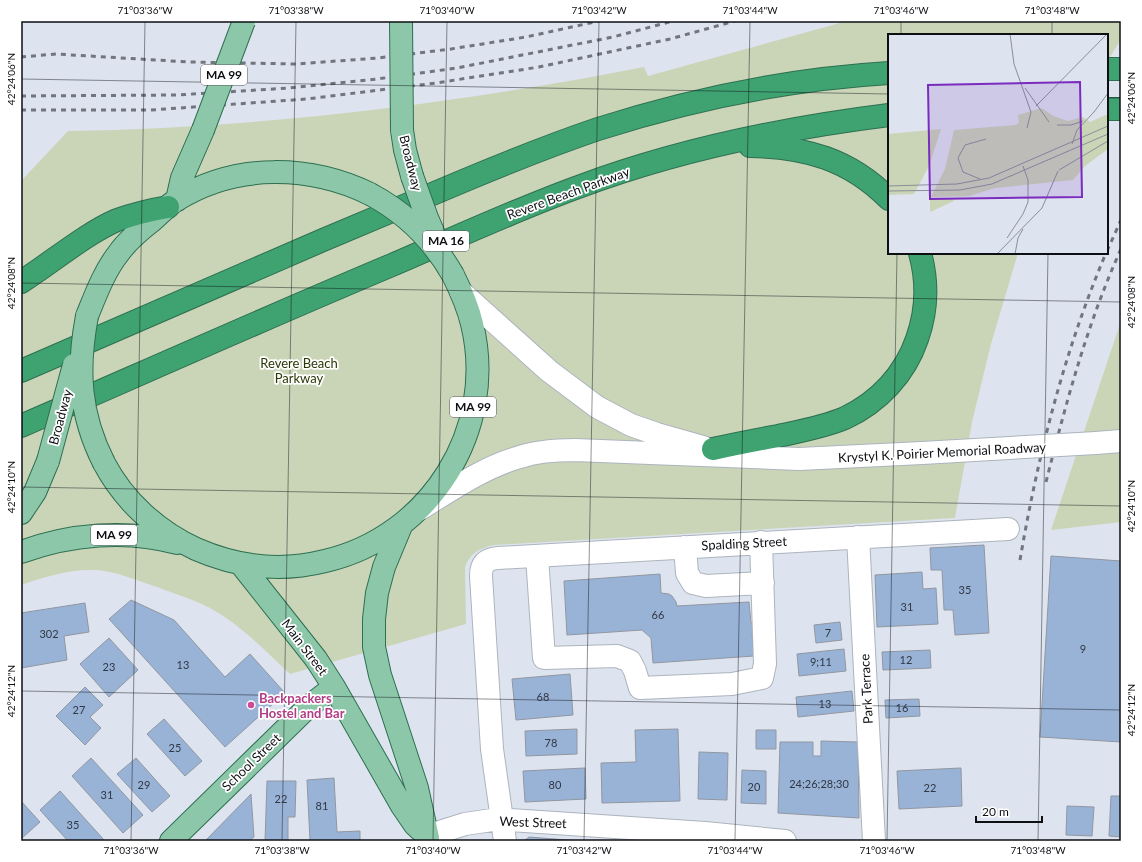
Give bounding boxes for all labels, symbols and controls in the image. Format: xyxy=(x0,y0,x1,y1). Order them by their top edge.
text: 71°03'36"W xyxy=(117,4,173,16)
text: 71°03'38"W xyxy=(268,4,324,16)
text: 71°03'40"W xyxy=(419,4,475,16)
text: 71°03'42"W xyxy=(571,4,627,16)
text: 71°03'44"W xyxy=(722,4,778,16)
text: 71°03'46"W xyxy=(873,4,929,16)
text: 71°03'48"W xyxy=(1024,4,1080,16)
inset map xyxy=(888,34,1108,254)
text: 42°24'06"N xyxy=(5,53,17,105)
road number: MA 99 xyxy=(201,65,247,85)
text: 42°24'06"N xyxy=(1125,72,1137,124)
street label: Broadway xyxy=(396,133,426,193)
street label: Revere Beach Parkway xyxy=(504,163,632,223)
road number: MA 16 xyxy=(423,231,469,251)
text: 42°24'08"N xyxy=(5,257,17,309)
text: 42°24'08"N xyxy=(1125,276,1137,328)
park label: Revere Beach Parkway xyxy=(260,355,338,386)
street label: Broadway xyxy=(45,387,75,447)
road number: MA 99 xyxy=(450,397,496,417)
street label: Krystyl K. Poirier Memorial Roadway xyxy=(838,439,1047,465)
text: 42°24'10"N xyxy=(5,461,17,513)
text: 42°24'10"N xyxy=(1125,480,1137,532)
road number: MA 99 xyxy=(91,525,137,545)
street label: Spalding Street xyxy=(701,533,788,553)
house number: 35 xyxy=(959,583,971,596)
house number: 31 xyxy=(901,600,913,613)
house number: 66 xyxy=(652,608,664,621)
street label: Main Street xyxy=(279,616,332,679)
house number: 7 xyxy=(825,626,831,639)
house number: 302 xyxy=(39,627,59,640)
house number: 9 xyxy=(1080,642,1086,655)
street label: Park Terrace xyxy=(856,653,876,724)
house number: 12 xyxy=(900,653,912,666)
house number: 9;11 xyxy=(810,655,832,668)
house number: 13 xyxy=(177,658,189,671)
house number: 23 xyxy=(103,660,115,673)
text: 42°24'12"N xyxy=(5,665,17,717)
text: 42°24'12"N xyxy=(1125,684,1137,736)
place label: Backpackers Hostel and Bar xyxy=(259,690,345,721)
house number: 68 xyxy=(537,690,549,703)
house number: 13 xyxy=(819,697,831,710)
marker: Backpackers Hostel and Bar xyxy=(246,700,256,710)
house number: 16 xyxy=(896,701,908,714)
house number: 27 xyxy=(73,703,85,716)
street label: School Street xyxy=(218,730,284,794)
house number: 78 xyxy=(545,736,557,749)
house number: 25 xyxy=(169,741,181,754)
house number: 24;26;28;30 xyxy=(789,777,849,790)
house number: 29 xyxy=(138,778,150,791)
house number: 80 xyxy=(549,778,562,791)
house number: 20 xyxy=(748,780,761,793)
house number: 22 xyxy=(924,781,936,794)
house number: 31 xyxy=(101,788,113,801)
house number: 22 xyxy=(275,792,287,805)
scale bar xyxy=(976,798,1042,824)
house number: 81 xyxy=(316,799,328,812)
text: 20 m xyxy=(982,804,1009,819)
street label: West Street xyxy=(499,813,567,831)
house number: 35 xyxy=(67,818,79,831)
text: 71°03'36"W xyxy=(103,844,159,856)
text: 71°03'38"W xyxy=(254,844,310,856)
text: 71°03'40"W xyxy=(405,844,461,856)
text: 71°03'42"W xyxy=(556,844,612,856)
text: 71°03'44"W xyxy=(707,844,763,856)
text: 71°03'46"W xyxy=(859,844,915,856)
text: 71°03'48"W xyxy=(1010,844,1066,856)

